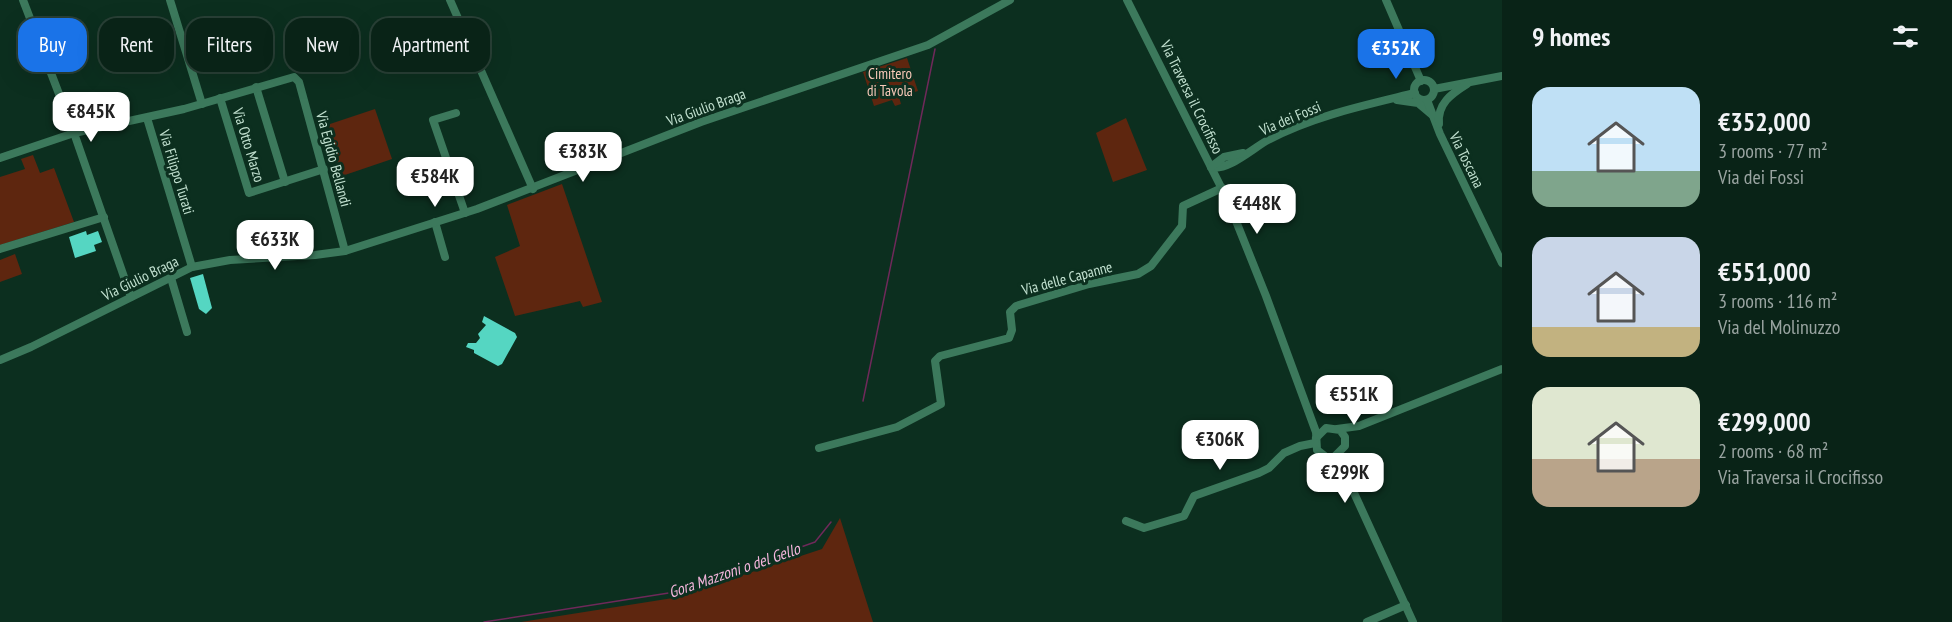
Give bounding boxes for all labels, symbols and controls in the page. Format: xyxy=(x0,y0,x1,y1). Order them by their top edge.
chip: Buy xyxy=(18,18,87,72)
chip: Rent xyxy=(99,18,174,72)
chip: Filters xyxy=(186,18,273,72)
chip: New xyxy=(285,18,359,72)
chip: Apartment xyxy=(371,18,490,72)
text: 9 homes xyxy=(1532,20,1610,53)
icon: filters xyxy=(1889,20,1922,53)
pin: €352K xyxy=(1354,29,1438,80)
text: €352K xyxy=(1372,35,1420,61)
street label: Via Traversa il Crocifisso xyxy=(1156,36,1228,157)
park label: Cimitero di Tavola xyxy=(867,64,913,100)
street label: Via Giulio Braga xyxy=(663,84,748,130)
pin: €845K xyxy=(49,92,133,143)
street label: Via dei Fossi xyxy=(1256,97,1323,140)
text: €845K xyxy=(67,98,115,124)
street label: Via Otto Marzo xyxy=(228,105,269,184)
text: €352,000 xyxy=(1718,105,1811,138)
street label: Via Egidio Bellandi xyxy=(312,108,356,209)
icon: home xyxy=(1580,111,1652,183)
street label: Via Filippo Turati xyxy=(155,127,199,217)
street label: Via Toscana xyxy=(1445,128,1489,191)
pin: €383K xyxy=(541,132,625,183)
text: €383K xyxy=(559,138,607,164)
text: 3 rooms · 77 m² xyxy=(1718,138,1828,164)
pin: €584K xyxy=(393,157,477,208)
text: €584K xyxy=(411,163,459,189)
text: Via dei Fossi xyxy=(1718,164,1804,190)
pin: €448K xyxy=(1215,184,1299,235)
text: €448K xyxy=(1233,190,1281,216)
pin: €633K xyxy=(233,220,317,271)
text: €633K xyxy=(251,226,299,252)
street label: Via Giulio Braga xyxy=(98,251,181,305)
text: €551,000 xyxy=(1718,255,1811,288)
street label: Via delle Capanne xyxy=(1019,257,1114,299)
icon: home xyxy=(1580,261,1652,333)
text: 3 rooms · 116 m² xyxy=(1718,288,1837,314)
text: Via del Molinuzzo xyxy=(1718,314,1840,340)
pin: €551K xyxy=(1312,375,1396,426)
text: €551K xyxy=(1330,381,1378,407)
text: €299,000 xyxy=(1718,405,1811,438)
icon: home xyxy=(1580,411,1652,483)
pin: €306K xyxy=(1178,420,1262,471)
text: €306K xyxy=(1196,426,1244,452)
text: 2 rooms · 68 m² xyxy=(1718,438,1828,464)
pin: €299K xyxy=(1303,453,1387,504)
text: €299K xyxy=(1321,459,1369,485)
text: Via Traversa il Crocifisso xyxy=(1718,464,1883,490)
water label: Gora Mazzoni o del Gello xyxy=(666,538,803,602)

